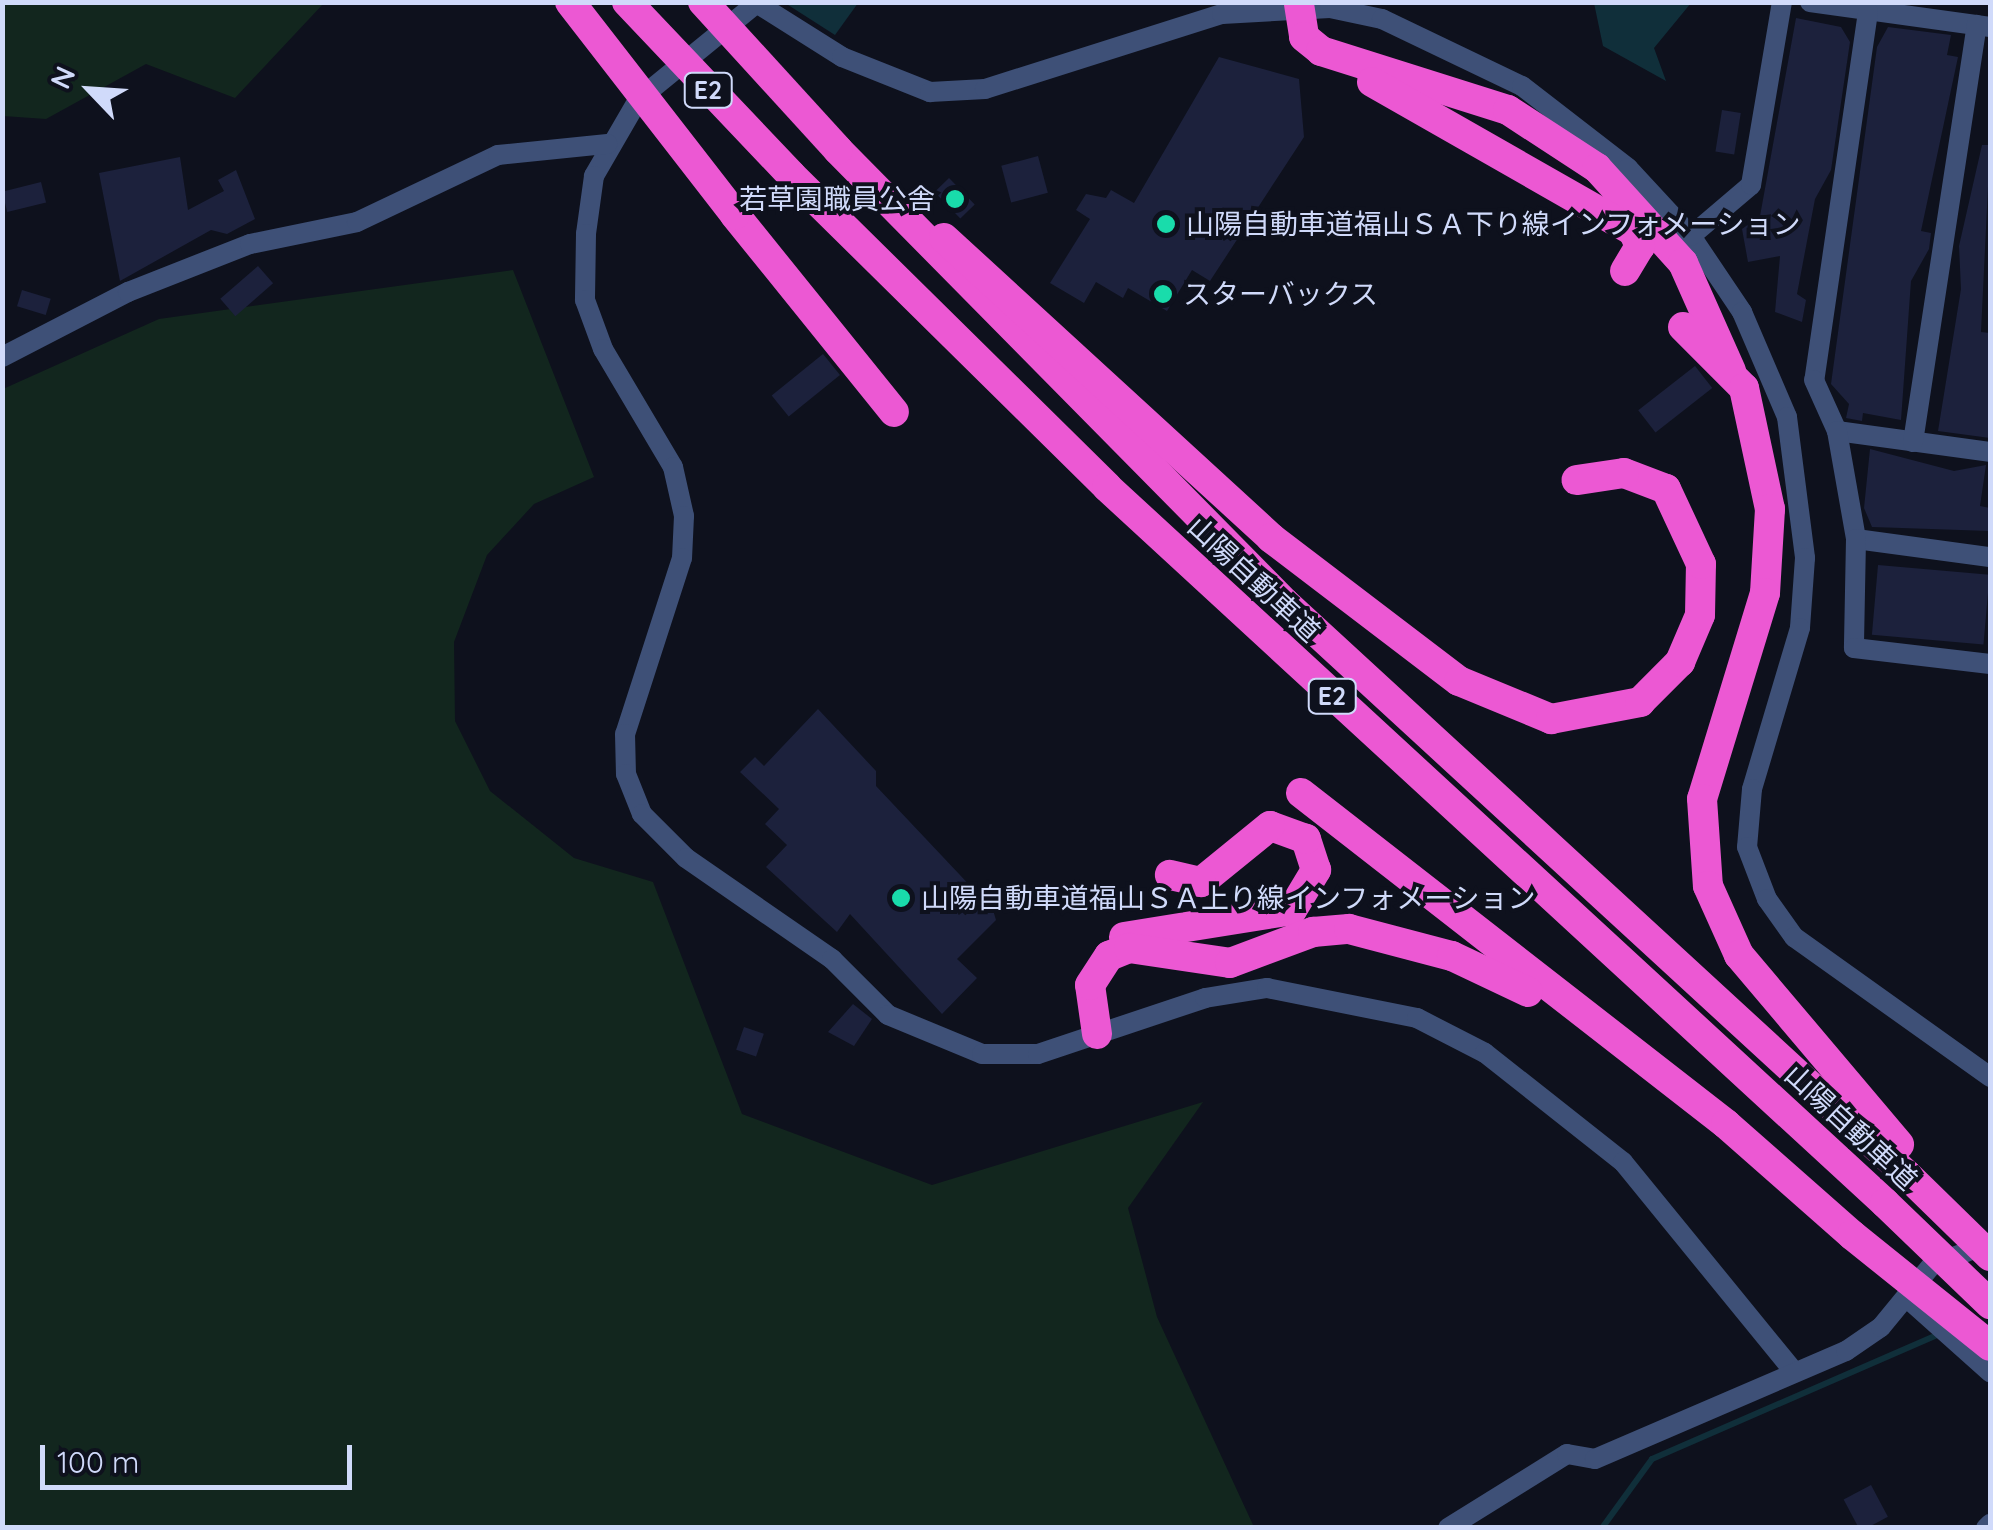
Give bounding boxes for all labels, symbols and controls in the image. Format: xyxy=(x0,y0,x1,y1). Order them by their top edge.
north arrow xyxy=(40,40,140,140)
text: N xyxy=(42,60,83,94)
road number: E2 xyxy=(683,70,733,110)
place label: 若草園職員公舎 xyxy=(739,182,935,216)
marker: 若草園職員公舎 xyxy=(944,188,966,210)
place label: 山陽自動車道福山ＳＡ下り線インフォメーション xyxy=(1186,207,1802,241)
marker: 山陽自動車道福山ＳＡ下り線インフォメーション xyxy=(1155,213,1177,235)
place label: スターバックス xyxy=(1183,277,1379,311)
marker: スターバックス xyxy=(1152,283,1174,305)
street label: 山陽自動車道 xyxy=(1181,509,1327,649)
road number: E2 xyxy=(1307,676,1357,716)
place label: 山陽自動車道福山ＳＡ上り線インフォメーション xyxy=(921,881,1537,915)
marker: 山陽自動車道福山ＳＡ上り線インフォメーション xyxy=(890,887,912,909)
street label: 山陽自動車道 xyxy=(1778,1057,1924,1197)
scale bar xyxy=(45,1425,358,1487)
text: 100 m xyxy=(57,1443,139,1481)

